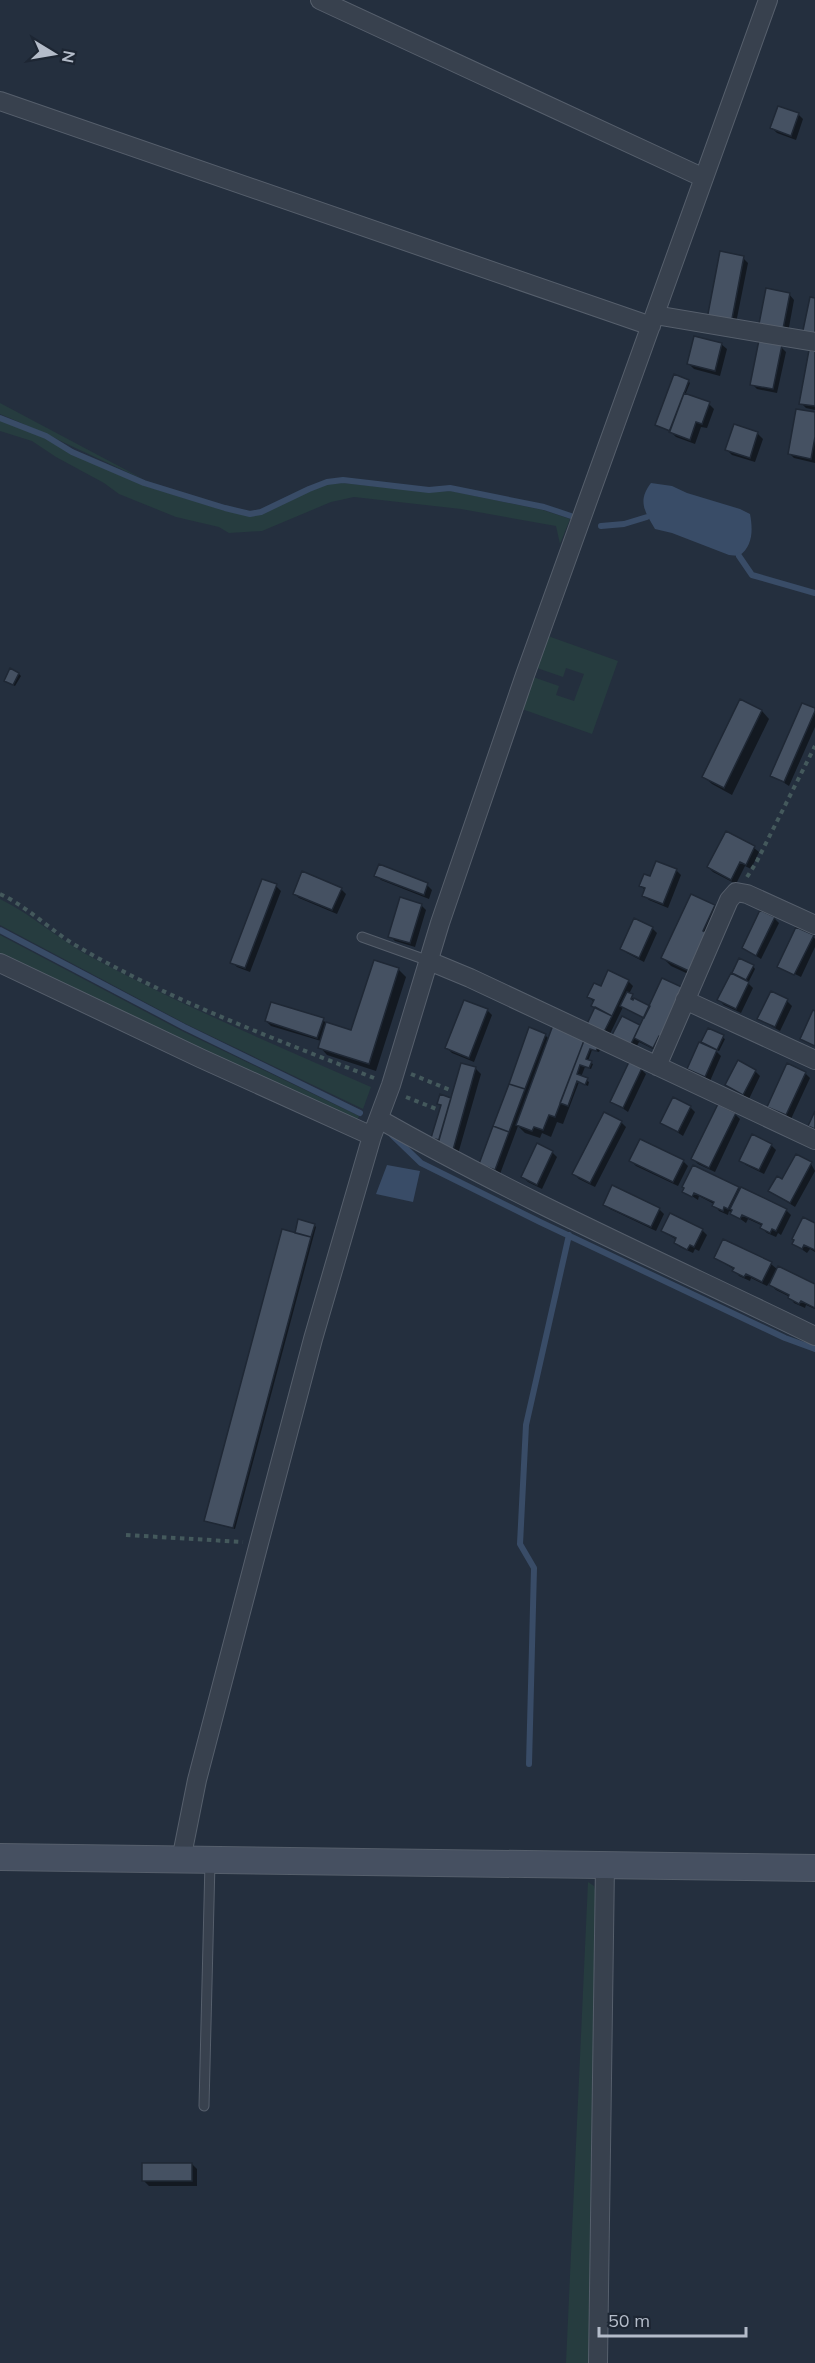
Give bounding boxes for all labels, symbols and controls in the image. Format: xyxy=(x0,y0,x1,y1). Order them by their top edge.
north arrow xyxy=(24,24,84,84)
text: N xyxy=(58,49,80,65)
scale bar xyxy=(599,2300,746,2338)
text: 50 m xyxy=(608,2309,650,2332)

